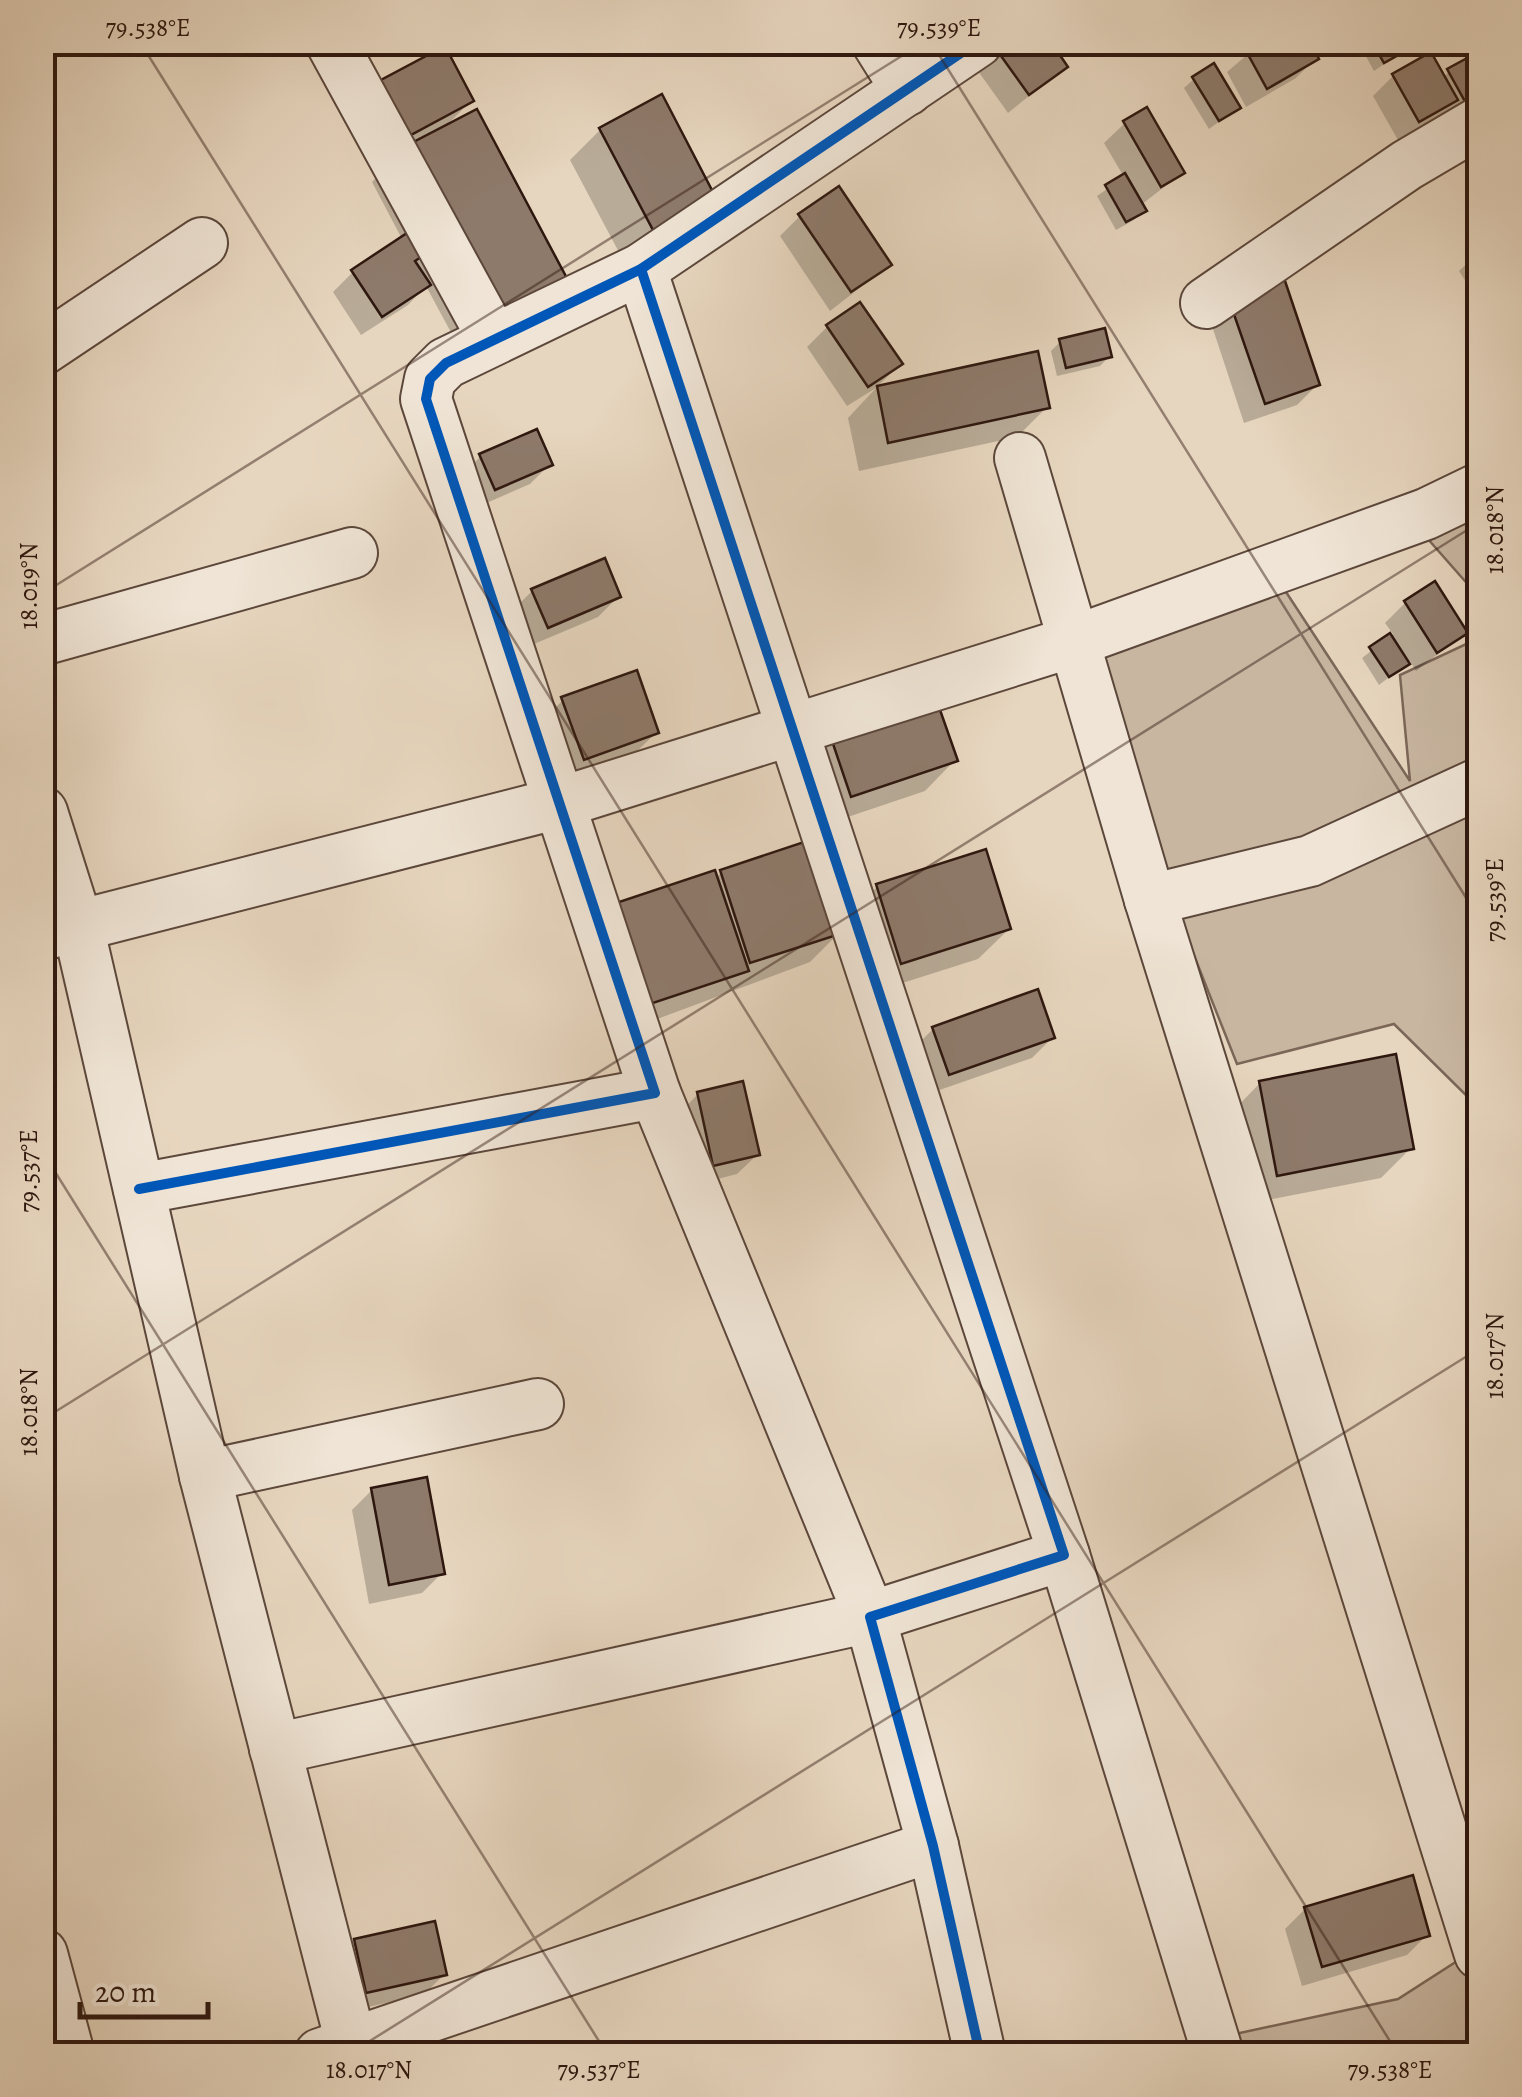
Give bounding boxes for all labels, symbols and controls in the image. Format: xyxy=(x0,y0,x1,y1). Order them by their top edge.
text: 79.538°E xyxy=(105,11,191,45)
text: 79.539°E xyxy=(897,11,981,45)
text: 18.018°N xyxy=(1478,486,1512,574)
text: 18.019°N xyxy=(12,542,46,630)
text: 79.539°E xyxy=(1478,858,1512,942)
text: 79.537°E xyxy=(12,1129,46,1213)
text: 18.017°N xyxy=(1478,1313,1512,1399)
text: 18.018°N xyxy=(12,1368,46,1456)
scale bar xyxy=(80,1957,208,2019)
text: 20 m xyxy=(95,1972,156,2012)
text: 18.017°N xyxy=(326,2053,412,2087)
text: 79.537°E xyxy=(557,2053,641,2087)
text: 79.538°E xyxy=(1347,2053,1433,2087)

